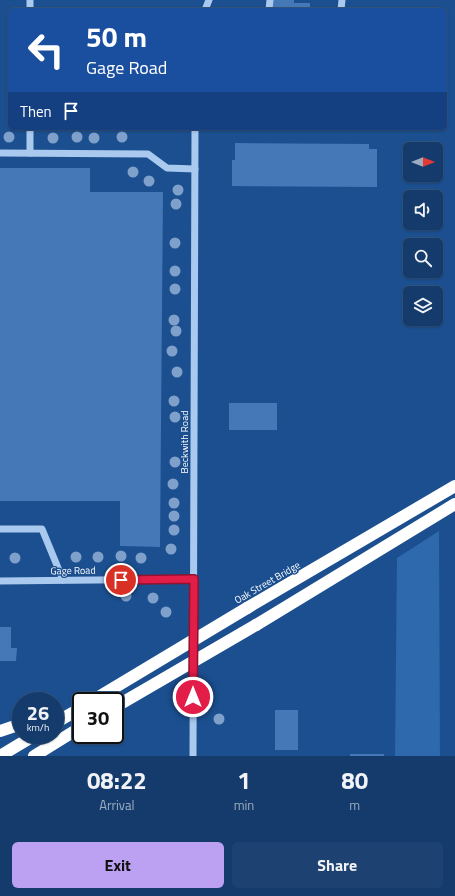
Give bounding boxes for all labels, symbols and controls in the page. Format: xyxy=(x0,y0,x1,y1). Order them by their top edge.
text: 50 m xyxy=(86,15,147,58)
icon: left xyxy=(20,24,72,76)
text: Gage Road xyxy=(86,54,167,81)
text: Then xyxy=(20,100,52,123)
icon: arrive xyxy=(60,100,82,122)
north arrow xyxy=(403,142,443,182)
map controls xyxy=(403,142,443,326)
button: sound xyxy=(403,190,443,230)
button: search xyxy=(403,238,443,278)
button: layers xyxy=(403,286,443,326)
street label: Beckwith Road xyxy=(177,411,192,473)
street label: Oak Street Bridge xyxy=(232,557,303,607)
street label: Gage Road xyxy=(50,563,96,578)
pin xyxy=(104,563,138,597)
icon: arrive xyxy=(110,569,132,591)
position arrow xyxy=(172,676,214,718)
speed limit sign: 30 xyxy=(72,692,124,744)
text: 26 xyxy=(27,697,49,728)
text: km/h xyxy=(27,720,49,735)
text: 08:22 xyxy=(87,762,147,798)
text: 1 xyxy=(237,762,251,798)
text: 80 xyxy=(341,762,368,798)
text: Arrival xyxy=(99,795,134,815)
text: min xyxy=(234,795,254,815)
text: m xyxy=(349,795,360,815)
button: Exit xyxy=(12,842,224,888)
button: Share xyxy=(232,842,443,888)

